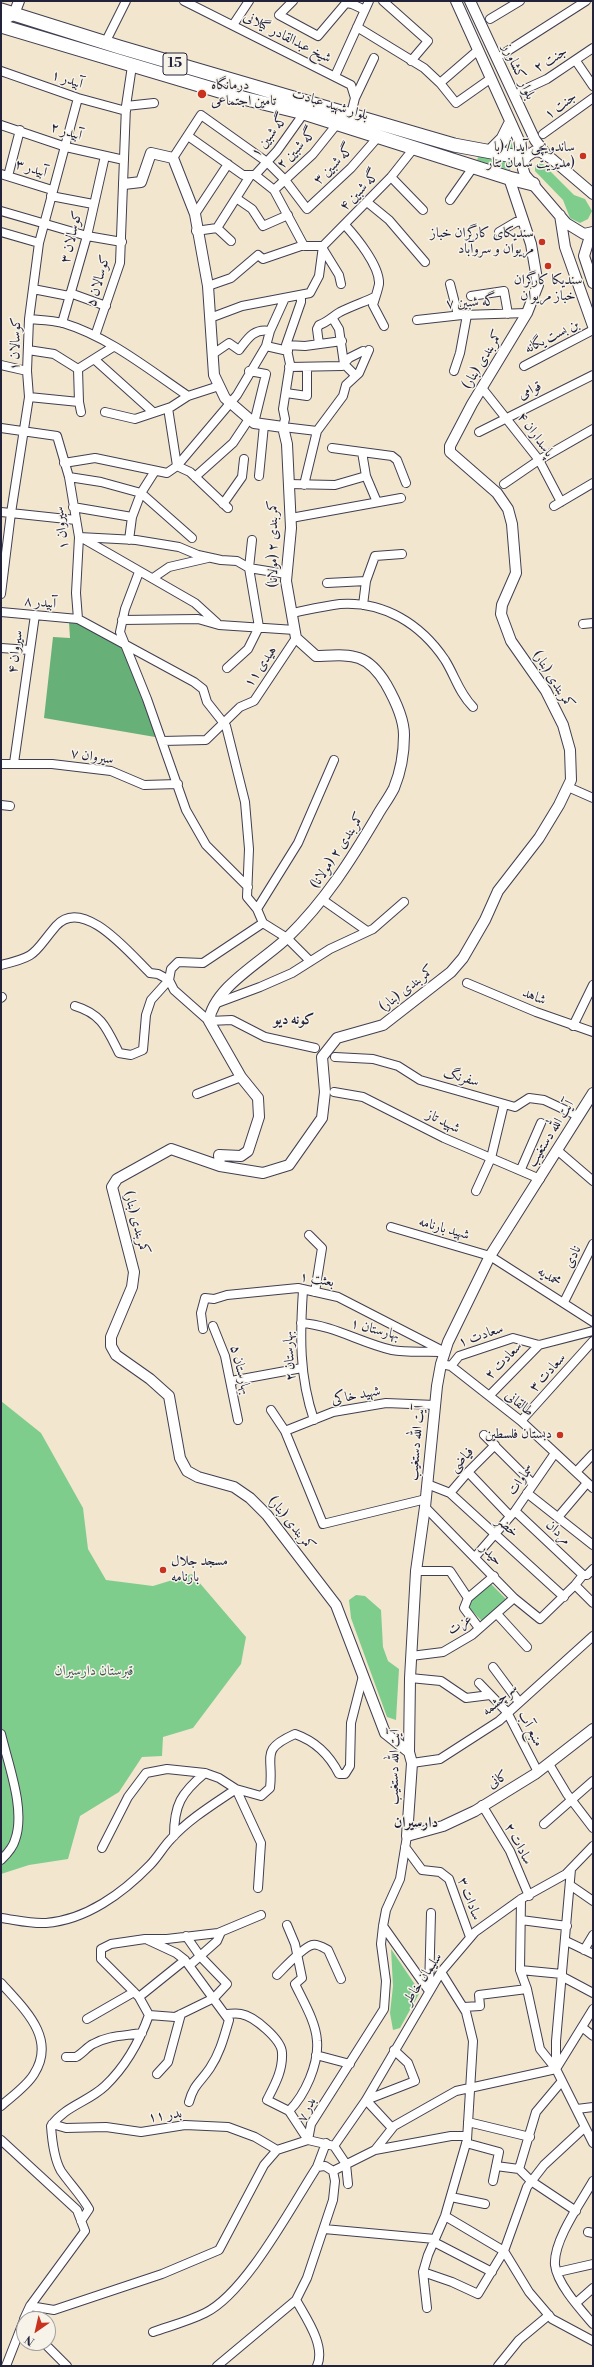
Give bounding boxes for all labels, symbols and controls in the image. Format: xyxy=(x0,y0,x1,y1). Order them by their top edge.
street label: شیخ عبدالقادر گیلانی xyxy=(240,9,334,67)
street label: بلوار کشاورز xyxy=(498,42,538,102)
street label: جنت ۲ xyxy=(531,44,571,76)
road number: 15 xyxy=(163,53,187,75)
street label: آبیدر ۱ xyxy=(49,67,85,93)
place label: درمانگاه تامین اجتماعی xyxy=(211,78,276,110)
street label: بلوار شهید عبادت xyxy=(290,85,370,125)
marker: درمانگاه تامین اجتماعی xyxy=(196,88,208,100)
street label: جنت ۱ xyxy=(541,89,581,123)
street label: گه شبین ۱ xyxy=(248,111,292,161)
street label: آبیدر ۲ xyxy=(48,119,84,145)
street label: گه شبین ۲ xyxy=(274,125,320,173)
place label: ساندویچی آیدا / (با مدیریت سامان تتار) xyxy=(487,140,575,172)
street label: گه شبین ۳ xyxy=(310,141,358,189)
marker: ساندویچی آیدا / (با مدیریت سامان تتار) xyxy=(578,151,588,161)
street label: آبیدر ۳ xyxy=(13,156,49,182)
street label: گه شبین ۴ xyxy=(337,167,383,215)
street label: کوسالان ۳ xyxy=(57,209,87,265)
place label: سندیکای کارگران خباز مریوان و سروآباد xyxy=(430,226,534,258)
marker: سندیکای کارگران خباز مریوان و سروآباد xyxy=(537,237,547,247)
street label: کوسالان ۵ xyxy=(84,253,114,309)
marker: سندیکا کارگران خباز مریوان xyxy=(543,261,553,271)
place label: سندیکا کارگران خباز مریوان xyxy=(514,273,582,306)
street label: گه شبین ۷ xyxy=(445,293,497,313)
street label: بن بست یگانه xyxy=(522,316,582,358)
street label: کوسالان ۱ xyxy=(7,317,25,371)
street label: کمربندی (بنار) xyxy=(459,327,507,393)
street label: قوامی xyxy=(516,378,544,404)
street label: پاسداران ۴ xyxy=(513,409,557,461)
street label: کمربندی ۲ (مولانا) xyxy=(266,500,282,588)
street label: سیروان ۱ xyxy=(51,505,73,551)
street label: آبیدر ۸ xyxy=(23,593,57,613)
street label: سیروان ۴ xyxy=(5,629,27,675)
street label: هیدی ۱۱ xyxy=(241,643,281,691)
street label: کمربندی (بنار) xyxy=(528,648,578,712)
street label: سیروان ۷ xyxy=(69,745,115,769)
street label: کمربندی ۲ (مولانا) xyxy=(307,810,369,892)
street label: کمربندی (بنار) xyxy=(376,962,438,1016)
street label: شاهد xyxy=(520,985,548,1009)
district label: کونه دیو xyxy=(274,1011,314,1029)
street label: سفرنگ xyxy=(441,1065,481,1091)
street label: آیت الله دستغیب xyxy=(524,1097,578,1171)
street label: شهید تاز xyxy=(423,1106,463,1138)
street label: کمربندی (بنار) xyxy=(119,1189,153,1257)
street label: شهید بارنامه xyxy=(417,1214,471,1244)
street label: نادی xyxy=(560,1243,586,1271)
street label: محمدیه xyxy=(534,1263,564,1291)
street label: بعثت ۱ xyxy=(298,1269,336,1291)
street label: بهارستان ۱ xyxy=(349,1315,401,1345)
street label: سعادت ۱ xyxy=(456,1320,506,1352)
street label: بهارستان ۲ xyxy=(280,1331,300,1381)
street label: سعادت ۲ xyxy=(482,1338,526,1384)
street label: بهارستان ۵ xyxy=(226,1344,254,1396)
street label: سعادت ۳ xyxy=(526,1350,570,1396)
street label: شهید خاکی xyxy=(330,1383,382,1409)
street label: طالقانی xyxy=(501,1387,537,1421)
street label: آیت الله دستغیب xyxy=(405,1405,429,1481)
place label: دبستان فلسطین xyxy=(485,1427,552,1443)
marker: دبستان فلسطین xyxy=(555,1430,565,1440)
street label: فیاضی xyxy=(446,1444,478,1476)
street label: سماوات xyxy=(504,1461,538,1499)
street label: کمربندی (بنار) xyxy=(264,1493,318,1555)
street label: خضر xyxy=(492,1513,522,1541)
street label: مردان xyxy=(542,1517,574,1549)
street label: حیدر xyxy=(476,1540,506,1570)
place label: مسجد جلال بارنامه xyxy=(171,1554,228,1586)
marker: مسجد جلال بارنامه xyxy=(158,1565,168,1575)
street label: عزت xyxy=(444,1611,476,1639)
park label: قبرستان دارسیران xyxy=(55,1664,133,1680)
street label: سرچشمه xyxy=(479,1680,521,1720)
street label: منبع آب xyxy=(514,1708,546,1750)
street label: آیت الله دستغیب xyxy=(386,1729,404,1805)
street label: کانی xyxy=(485,1767,511,1793)
district label: دارسیران xyxy=(394,1814,438,1832)
street label: سادات ۲ xyxy=(500,1820,536,1868)
street label: سادات ۳ xyxy=(453,1875,485,1923)
street label: سلیمان خاطر xyxy=(400,1950,446,2008)
street label: بدر ۷ xyxy=(294,2095,320,2125)
street label: بدر ۱۱ xyxy=(147,2105,183,2127)
north arrow xyxy=(16,2311,56,2351)
text: N xyxy=(22,2332,37,2348)

